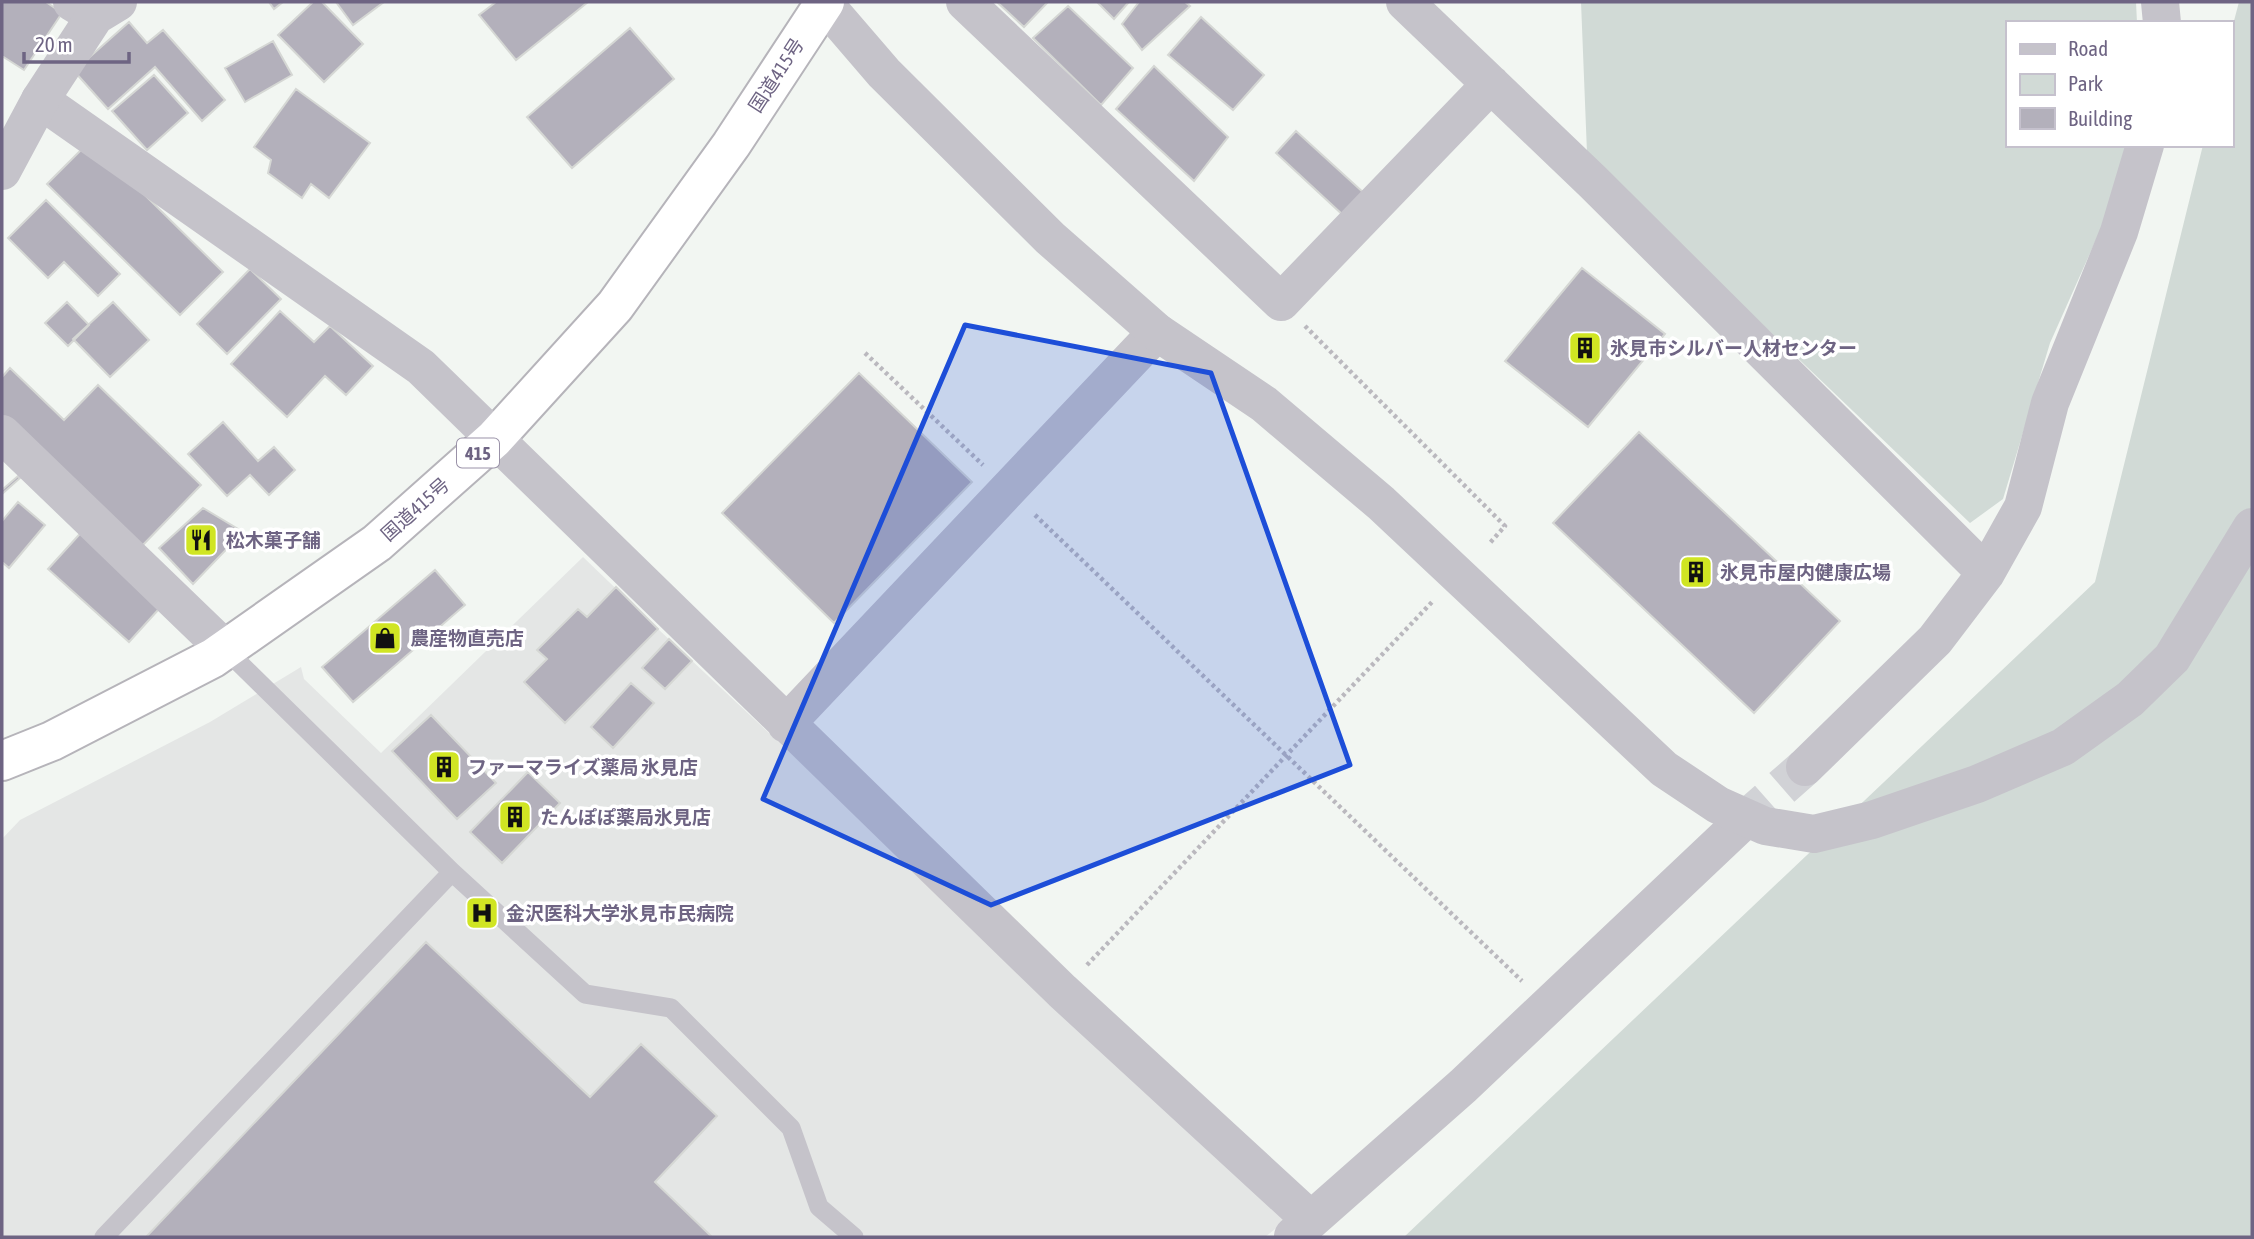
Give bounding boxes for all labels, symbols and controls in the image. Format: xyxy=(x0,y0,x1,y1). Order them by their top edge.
scale bar xyxy=(24,21,130,65)
legend xyxy=(2006,21,2233,147)
text: 20 m xyxy=(35,32,73,56)
street label: 国道415号 xyxy=(744,34,808,116)
text: Road xyxy=(2068,36,2108,60)
text: Park xyxy=(2068,71,2103,95)
text: Building xyxy=(2068,106,2132,130)
building icon: 氷見市シルバー人材センター xyxy=(1566,329,1604,367)
place label: 氷見市シルバー人材センター xyxy=(1610,337,1857,359)
road number: 415 xyxy=(457,438,499,467)
street label: 国道415号 xyxy=(377,473,453,545)
restaurant icon: 松木菓子舗 xyxy=(182,521,220,559)
place label: 松木菓子舗 xyxy=(226,529,321,551)
building icon: 氷見市屋内健康広場 xyxy=(1677,553,1715,591)
place label: 氷見市屋内健康広場 xyxy=(1720,561,1891,583)
shop icon: 農産物直売店 xyxy=(366,619,404,657)
place label: 農産物直売店 xyxy=(410,627,524,649)
building icon: ファーマライズ薬局 氷見店 xyxy=(425,748,463,786)
place label: ファーマライズ薬局 氷見店 xyxy=(468,756,698,778)
building icon: たんぽぽ薬局氷見店 xyxy=(496,798,534,836)
place label: たんぽぽ薬局氷見店 xyxy=(540,806,711,828)
hospital icon: 金沢医科大学氷見市民病院 xyxy=(463,894,501,932)
place label: 金沢医科大学氷見市民病院 xyxy=(506,902,734,924)

